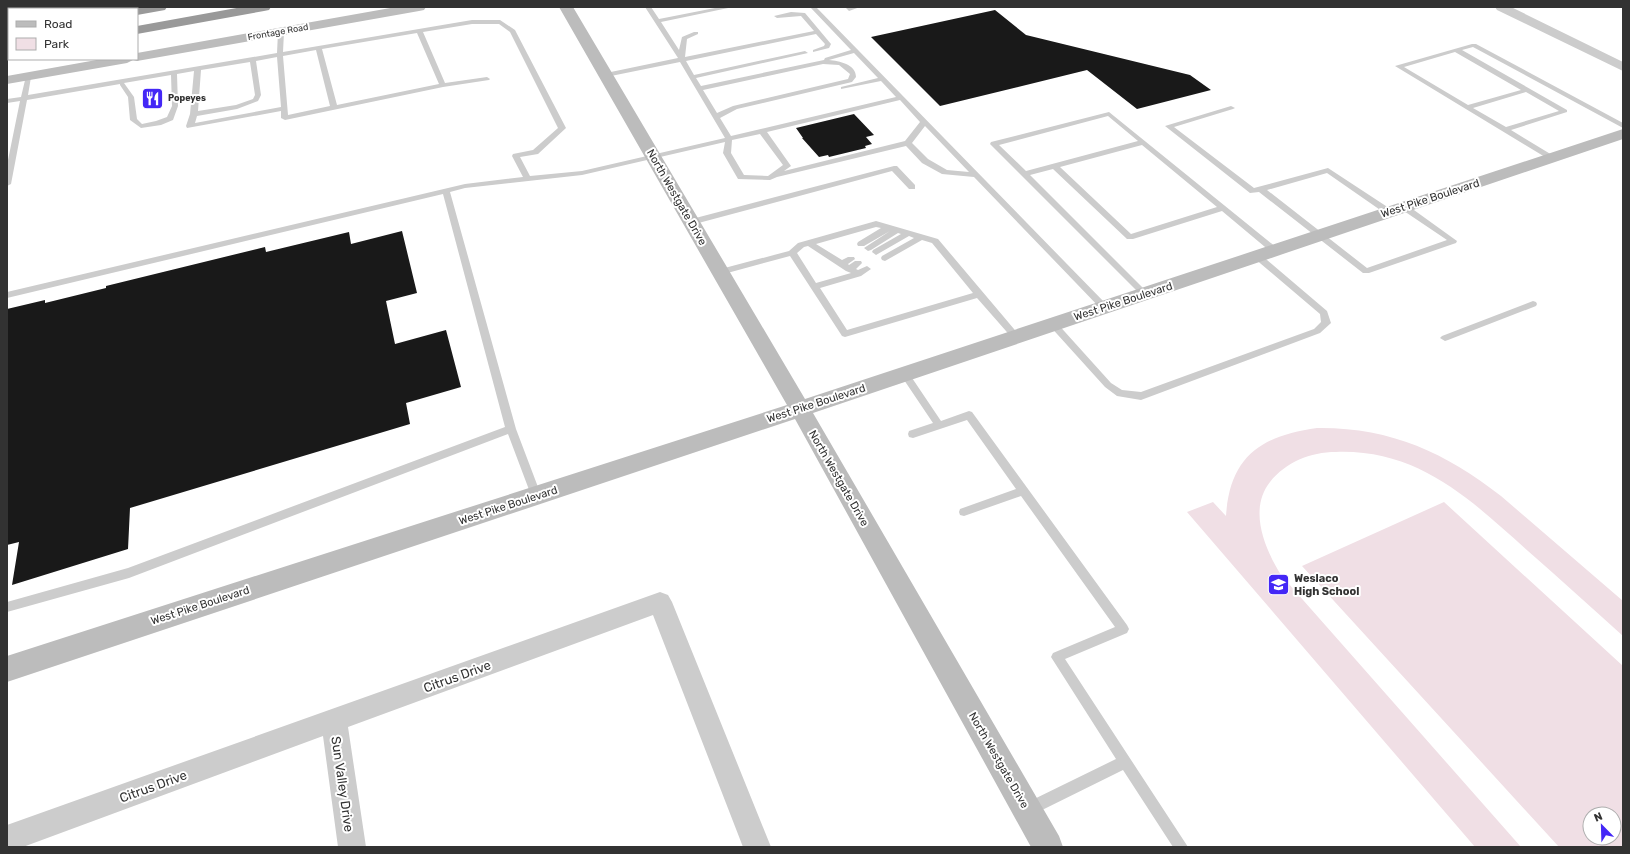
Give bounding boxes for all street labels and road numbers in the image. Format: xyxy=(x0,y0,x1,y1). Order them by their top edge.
street label: Frontage Road xyxy=(247,22,309,42)
street label: North Westgate Drive xyxy=(644,147,709,247)
street label: West Pike Boulevard xyxy=(1379,176,1481,221)
street label: West Pike Boulevard xyxy=(1072,279,1174,324)
street label: West Pike Boulevard xyxy=(765,381,867,426)
street label: North Westgate Drive xyxy=(806,428,871,528)
street label: West Pike Boulevard xyxy=(457,483,559,528)
street label: West Pike Boulevard xyxy=(149,583,251,628)
street label: Citrus Drive xyxy=(421,657,493,696)
street label: North Westgate Drive xyxy=(966,710,1031,810)
street label: Sun Valley Drive xyxy=(328,735,357,833)
street label: Citrus Drive xyxy=(117,767,189,806)

